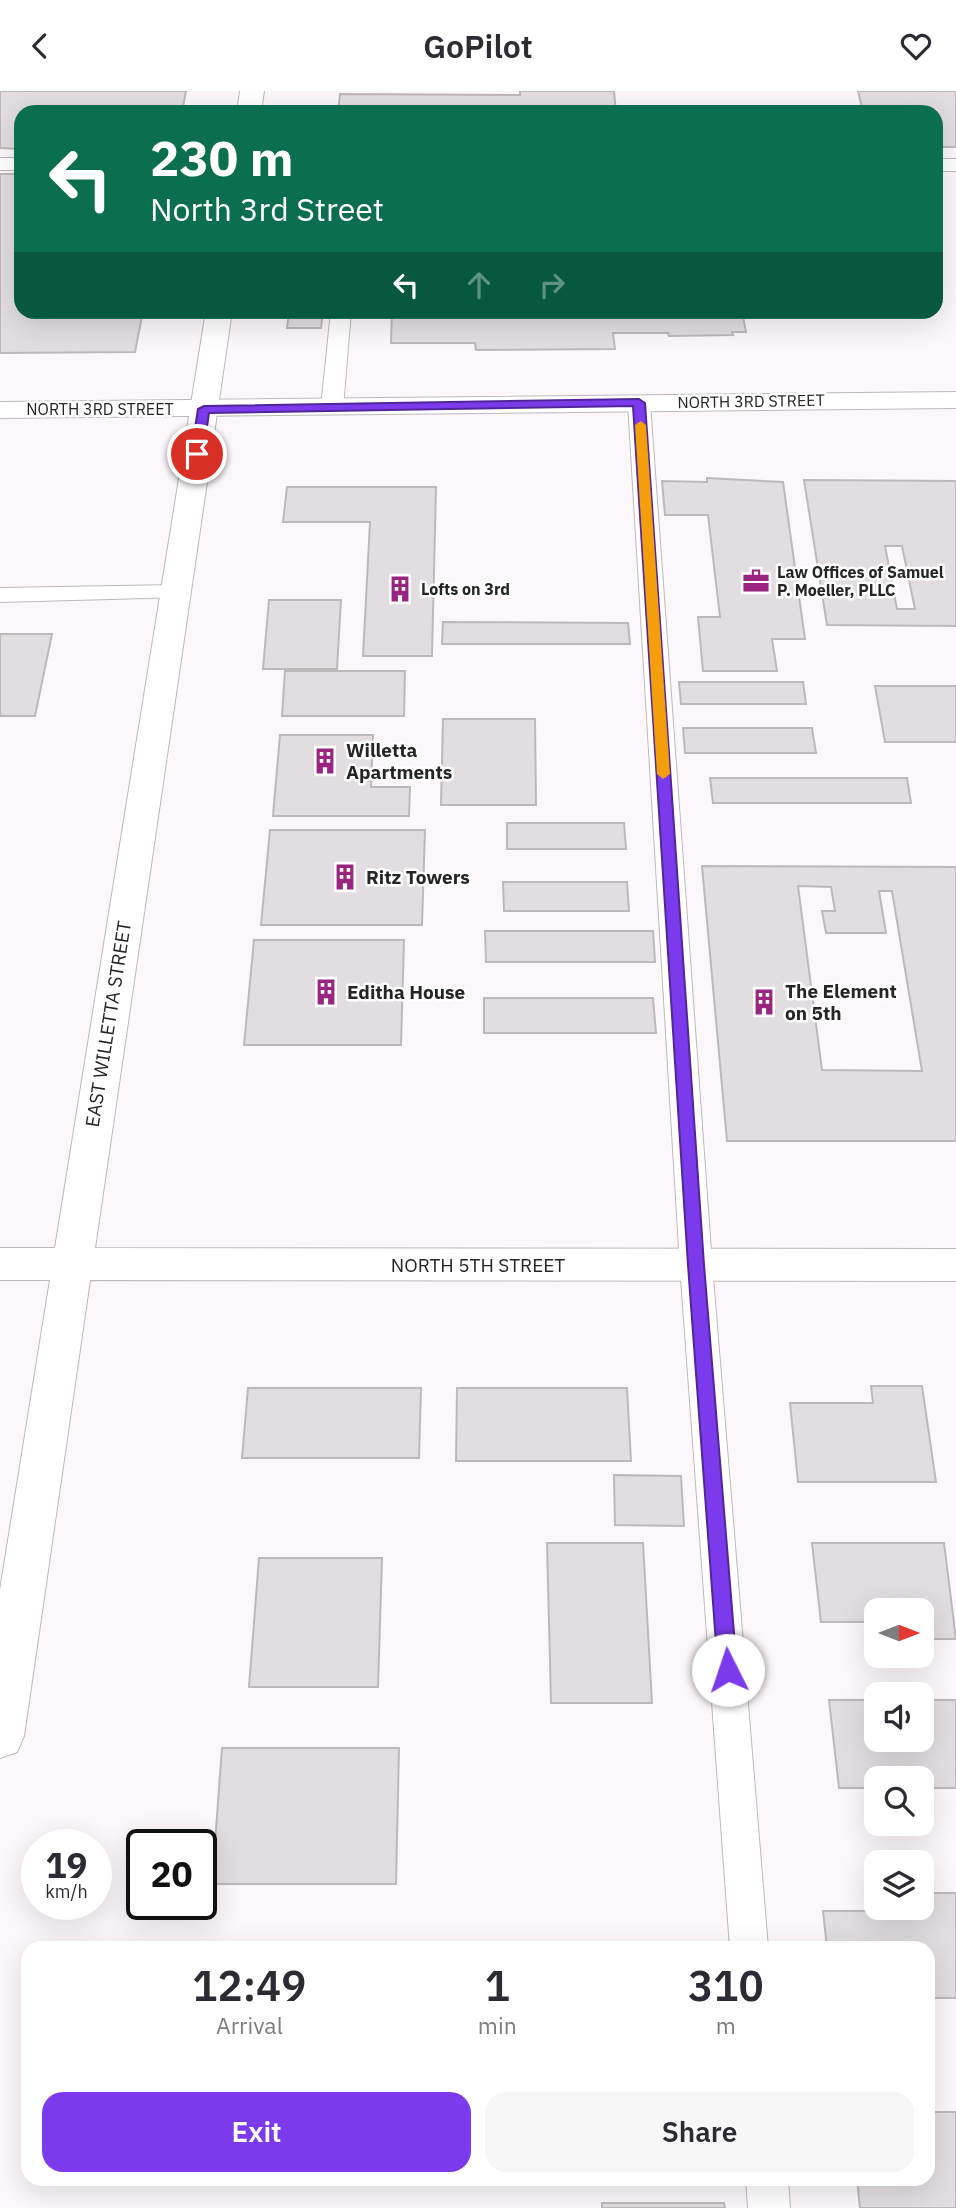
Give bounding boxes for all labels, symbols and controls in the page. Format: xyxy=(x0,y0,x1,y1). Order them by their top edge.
text: GoPilot xyxy=(423,25,533,67)
icon: back xyxy=(21,27,59,65)
icon: heart xyxy=(897,27,935,65)
text: 230 m xyxy=(150,126,294,189)
icon: left xyxy=(35,133,126,224)
text: North 3rd Street xyxy=(150,188,384,230)
icon: left xyxy=(387,266,425,304)
icon: ahead xyxy=(460,266,498,304)
icon: right xyxy=(533,266,571,304)
street label: NORTH 3RD STREET xyxy=(677,390,825,412)
street label: NORTH 3RD STREET xyxy=(26,399,174,419)
pin xyxy=(167,424,227,484)
icon: arrive xyxy=(178,435,216,473)
place label: Law Offices of Samuel P. Moeller, PLLC xyxy=(777,562,944,600)
office icon: Law Offices of Samuel P. Moeller, PLLC xyxy=(741,566,771,596)
building icon: Lofts on 3rd xyxy=(385,574,415,604)
place label: Lofts on 3rd xyxy=(421,579,510,599)
place label: Willetta Apartments xyxy=(346,738,452,784)
building icon: Willetta Apartments xyxy=(310,746,340,776)
building icon: Ritz Towers xyxy=(330,862,360,892)
place label: Ritz Towers xyxy=(366,865,470,889)
street label: EAST WILLETTA STREET xyxy=(80,919,136,1129)
building icon: Editha House xyxy=(311,977,341,1007)
place label: The Element on 5th xyxy=(785,979,897,1025)
place label: Editha House xyxy=(347,980,465,1004)
building icon: The Element on 5th xyxy=(749,987,779,1017)
street label: NORTH 5TH STREET xyxy=(391,1253,565,1277)
north arrow xyxy=(864,1598,934,1668)
map controls xyxy=(864,1598,934,1920)
position arrow xyxy=(691,1633,765,1707)
button: sound xyxy=(864,1682,934,1752)
button: search xyxy=(864,1766,934,1836)
speed limit sign: 20 xyxy=(126,1829,217,1920)
text: 19 xyxy=(45,1842,88,1888)
button: layers xyxy=(864,1850,934,1920)
text: km/h xyxy=(45,1880,88,1903)
text: 12:49 xyxy=(192,1958,307,2013)
text: 1 xyxy=(485,1958,510,2013)
text: 310 xyxy=(688,1958,764,2013)
text: Arrival xyxy=(216,2010,283,2040)
text: min xyxy=(478,2010,517,2040)
text: m xyxy=(716,2010,736,2040)
button: Exit xyxy=(42,2092,471,2172)
button: Share xyxy=(485,2092,914,2172)

